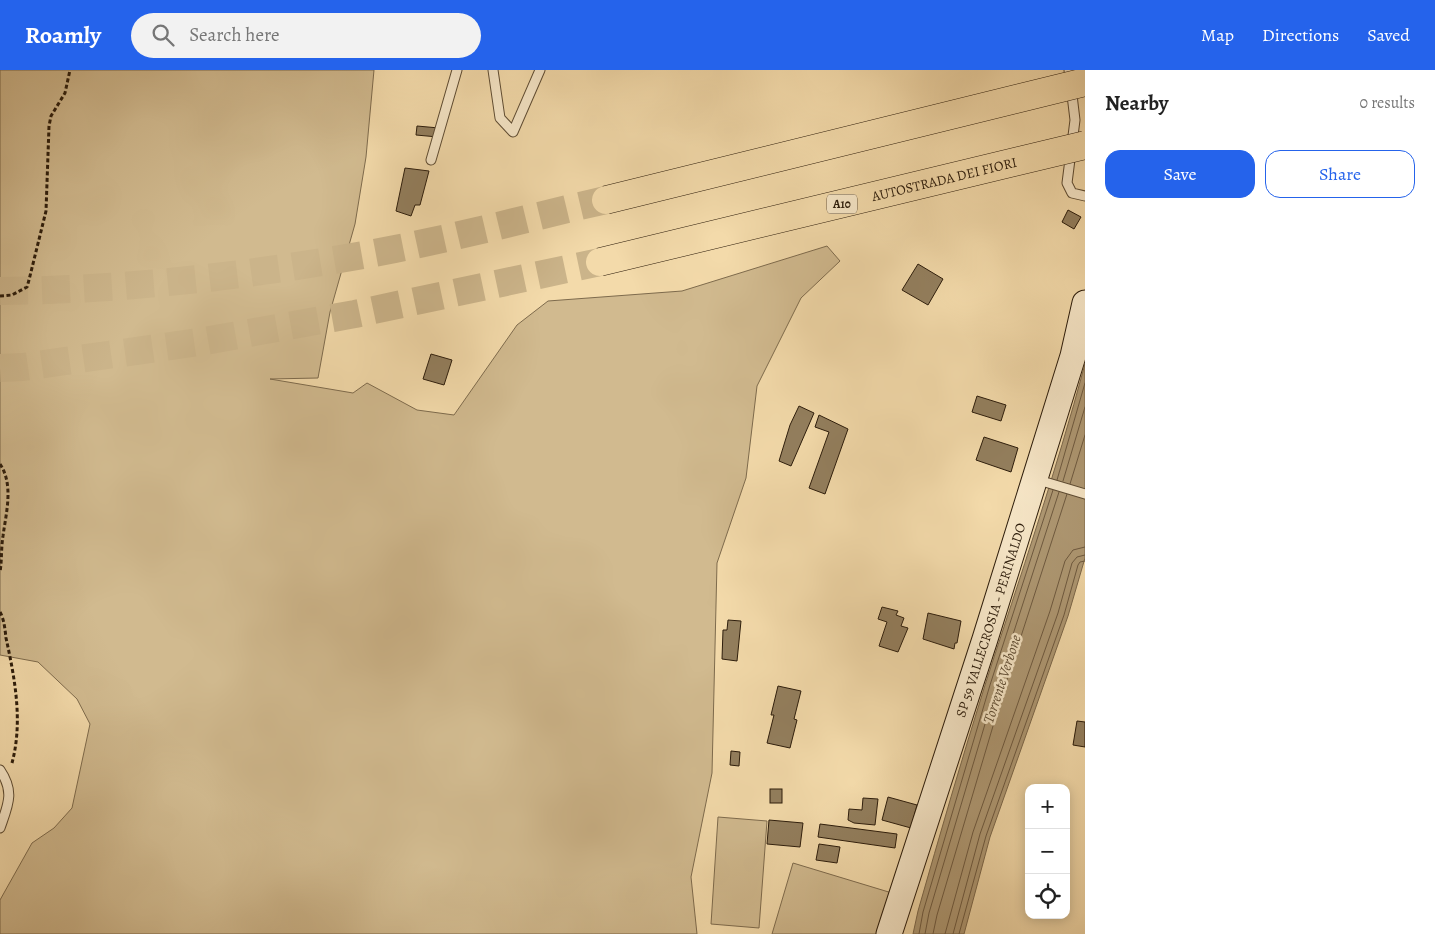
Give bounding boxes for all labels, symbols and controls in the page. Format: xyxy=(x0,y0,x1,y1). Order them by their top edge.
search box xyxy=(131,13,481,58)
text: Roamly xyxy=(25,19,101,51)
icon: search xyxy=(149,21,177,49)
text: Search here xyxy=(189,22,280,48)
text: Map xyxy=(1201,23,1234,47)
text: Directions xyxy=(1262,23,1339,47)
text: Saved xyxy=(1367,23,1410,47)
text: Nearby xyxy=(1105,89,1168,117)
text: 0 results xyxy=(1359,92,1415,114)
button: Save xyxy=(1105,150,1255,198)
button: Share xyxy=(1265,150,1415,198)
street label: AUTOSTRADA DEI FIORI xyxy=(869,152,1019,206)
road number: A10 xyxy=(827,195,857,214)
street label: SP 59 VALLECROSIA - PERINALDO xyxy=(951,520,1030,720)
water label: Torrente Verbone xyxy=(978,632,1026,726)
map controls xyxy=(1025,784,1070,919)
button: + xyxy=(1025,784,1070,829)
button: − xyxy=(1025,829,1070,874)
button: locate xyxy=(1025,874,1070,919)

